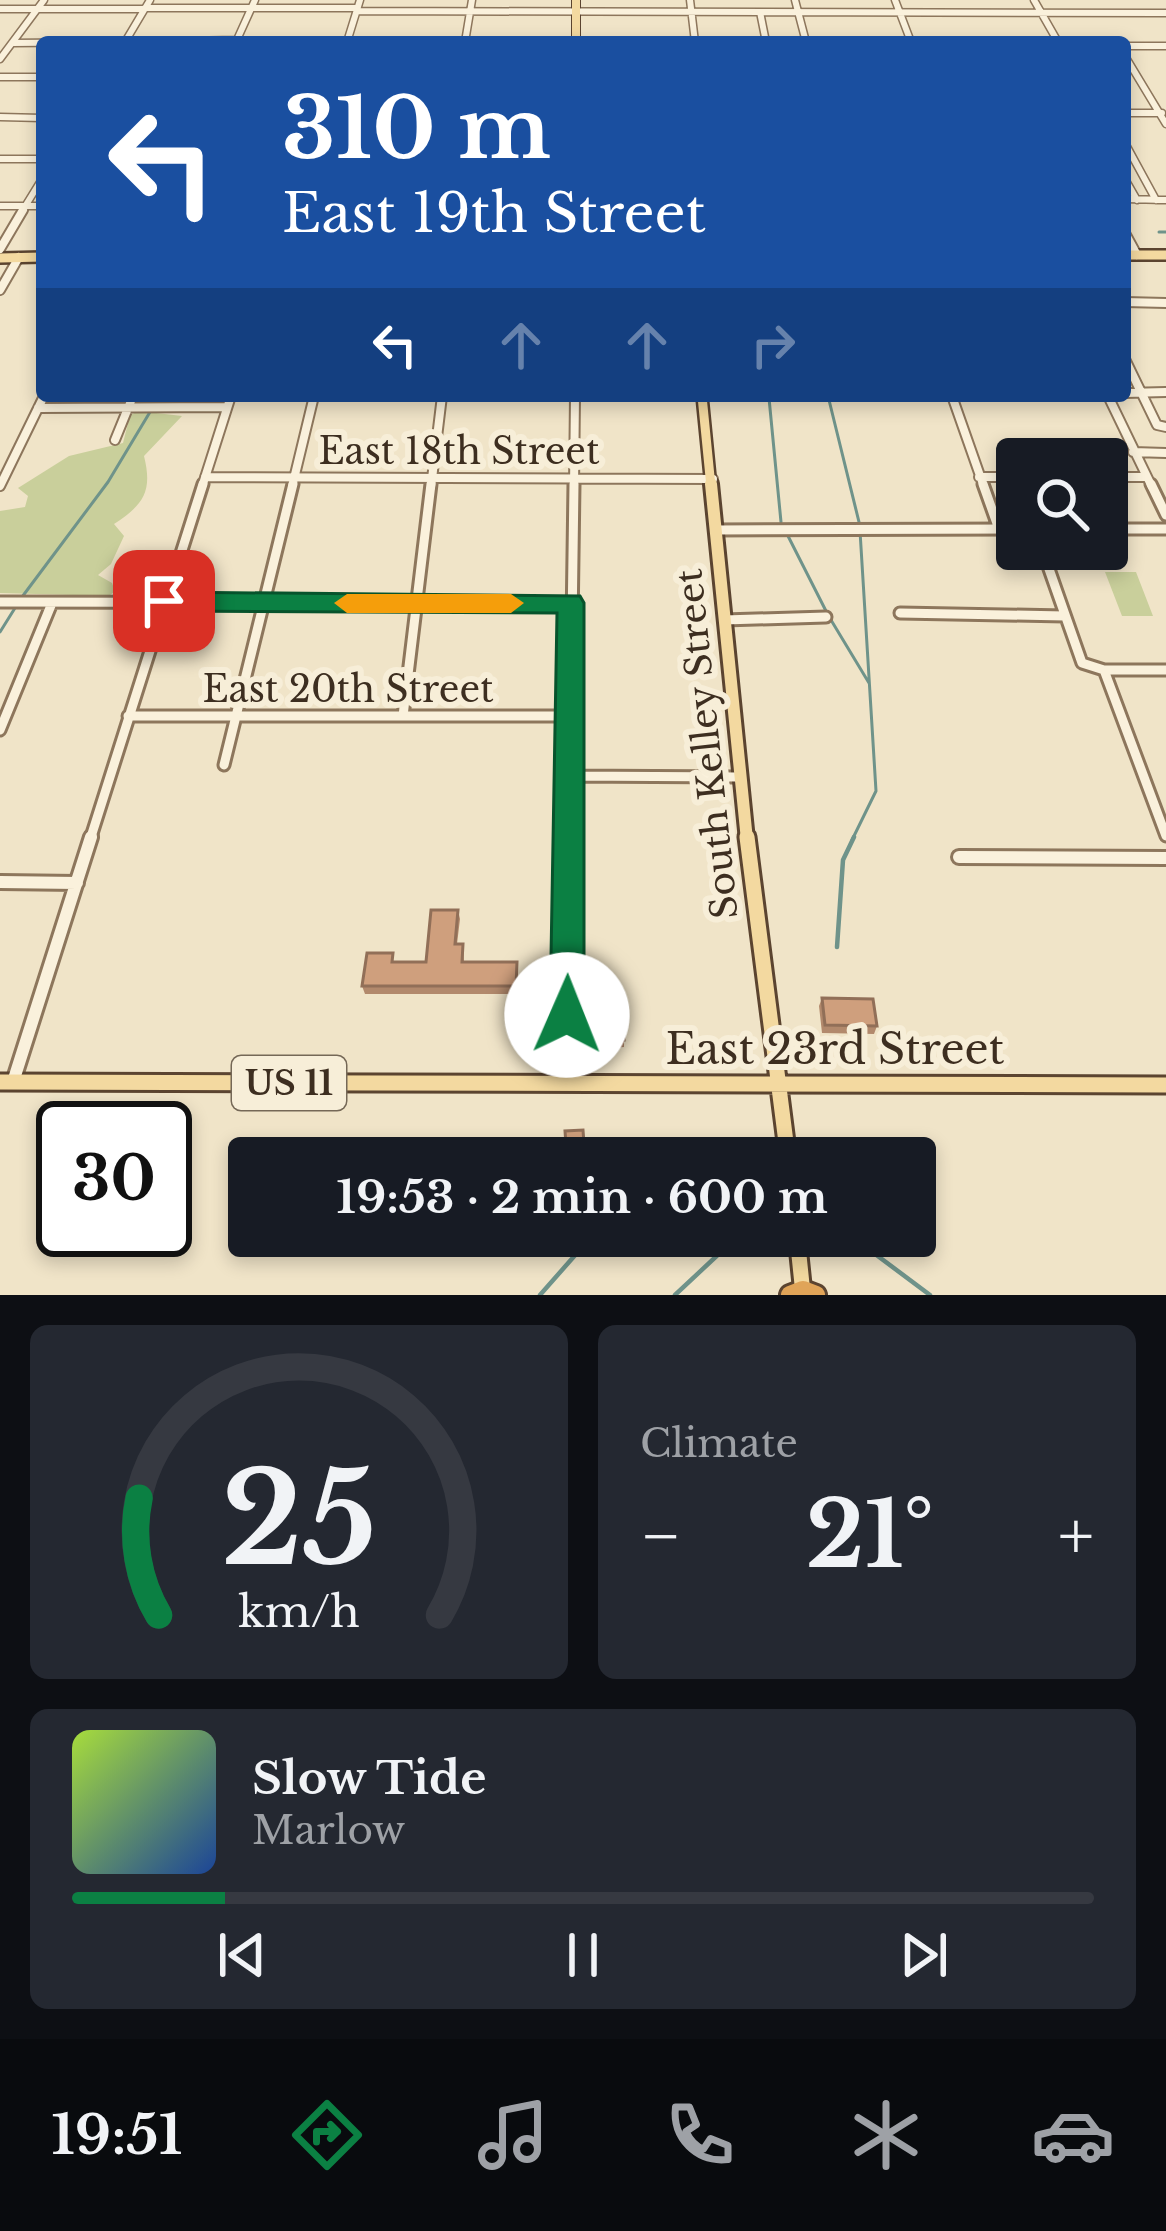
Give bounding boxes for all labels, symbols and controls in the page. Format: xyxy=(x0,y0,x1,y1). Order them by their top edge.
text: 310 m xyxy=(282,77,551,181)
icon: left xyxy=(84,84,240,240)
text: East 19th Street xyxy=(282,180,706,247)
icon: left xyxy=(362,312,428,378)
icon: ahead xyxy=(488,312,554,378)
icon: ahead xyxy=(614,312,680,378)
icon: right xyxy=(740,312,806,378)
street label: East 18th Street xyxy=(318,429,600,474)
map controls xyxy=(996,438,1128,570)
button: search xyxy=(996,438,1128,570)
pin xyxy=(113,550,215,652)
street label: South Kelley Street xyxy=(666,566,748,921)
icon: arrive xyxy=(131,568,197,634)
street label: East 20th Street xyxy=(202,667,494,712)
position arrow xyxy=(504,952,630,1078)
street label: East 23rd Street xyxy=(666,1023,1005,1075)
road number: US 11 xyxy=(232,1056,346,1110)
speed limit sign: 30 xyxy=(36,1101,192,1257)
text: 19:53 · 2 min · 600 m xyxy=(336,1169,828,1225)
text: Climate xyxy=(640,1419,798,1468)
text: 25 xyxy=(221,1443,377,1598)
text: 21° xyxy=(806,1480,934,1591)
text: − xyxy=(640,1495,682,1577)
text: + xyxy=(1058,1495,1094,1577)
text: km/h xyxy=(238,1585,360,1639)
text: Slow Tide xyxy=(252,1750,487,1806)
text: Marlow xyxy=(252,1806,405,1855)
icon: previous xyxy=(209,1922,275,1988)
icon: pause xyxy=(550,1922,616,1988)
icon: next xyxy=(891,1922,957,1988)
icon: directions xyxy=(285,2093,369,2177)
icon: music xyxy=(471,2093,555,2177)
icon: phone xyxy=(658,2093,742,2177)
icon: climate xyxy=(844,2093,928,2177)
icon: car xyxy=(1031,2093,1115,2177)
text: 19:51 xyxy=(51,2102,182,2169)

